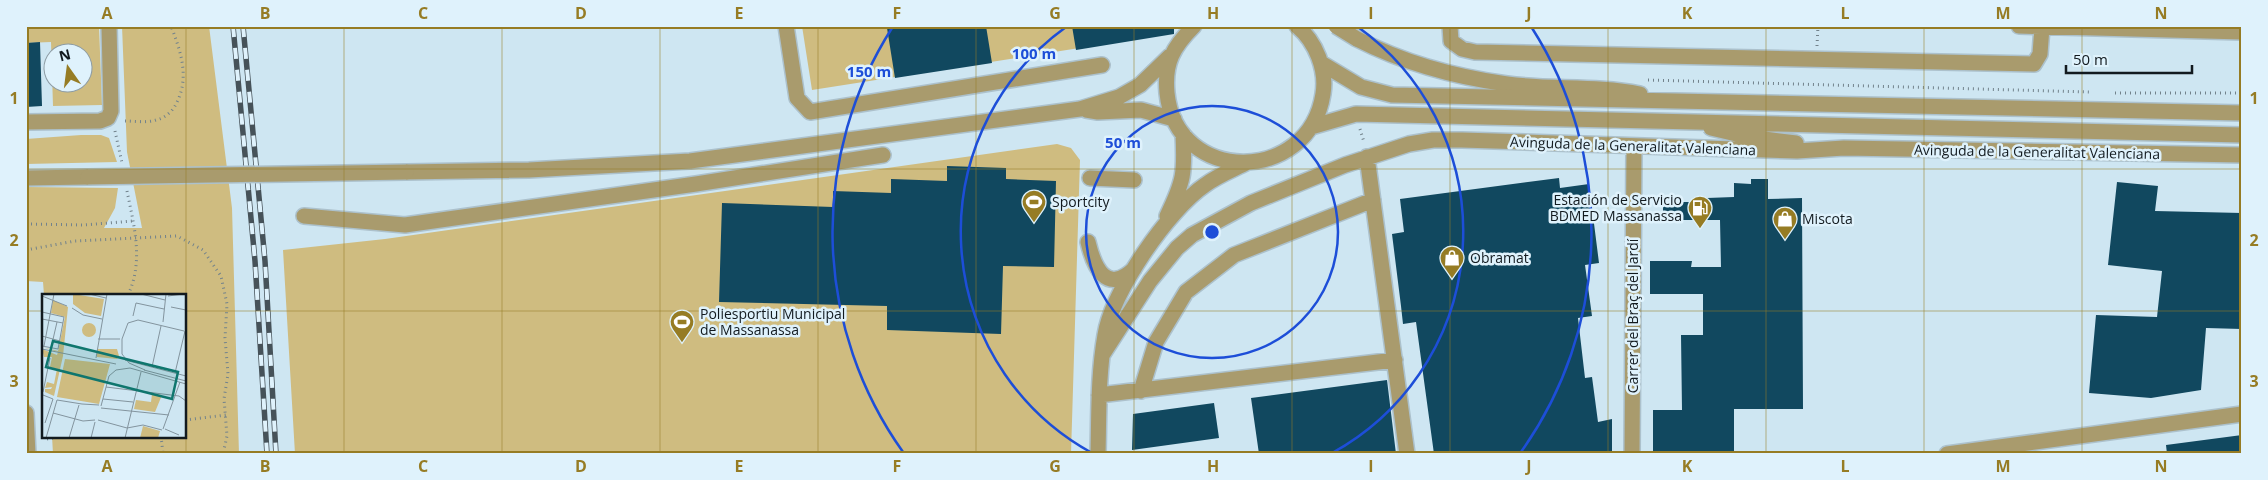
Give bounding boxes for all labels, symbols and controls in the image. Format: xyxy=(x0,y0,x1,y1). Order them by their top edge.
text: A xyxy=(101,2,113,24)
text: B xyxy=(260,2,270,24)
text: C xyxy=(418,2,428,24)
text: D xyxy=(575,2,587,24)
text: E xyxy=(735,2,744,24)
text: F xyxy=(893,2,901,24)
text: G xyxy=(1049,2,1061,24)
text: H xyxy=(1207,2,1219,24)
text: I xyxy=(1368,2,1374,24)
text: J xyxy=(1524,2,1532,24)
text: K xyxy=(1682,2,1693,24)
text: L xyxy=(1840,2,1850,24)
text: M xyxy=(1995,2,2011,24)
text: N xyxy=(2154,2,2168,24)
north arrow xyxy=(42,42,92,92)
scale bar xyxy=(2066,42,2192,74)
text: 100 m xyxy=(1012,43,1056,63)
text: N xyxy=(57,44,73,65)
text: 50 m xyxy=(2073,49,2108,69)
text: 150 m xyxy=(847,61,891,81)
text: 1 xyxy=(9,87,19,109)
text: 1 xyxy=(2249,87,2259,109)
text: 50 m xyxy=(1105,132,1141,152)
street label: Avinguda de la Generalitat Valenciana xyxy=(1510,132,1756,159)
street label: Avinguda de la Generalitat Valenciana xyxy=(1914,140,2160,163)
sports icon: Sportcity xyxy=(1021,189,1047,223)
place label: Estación de Servicio BDMED Massanassa xyxy=(1550,190,1682,225)
place label: Sportcity xyxy=(1052,192,1111,211)
fuel station icon: Estación de Servicio BDMED Massanassa xyxy=(1687,195,1713,229)
shop icon: Miscota xyxy=(1772,206,1798,240)
place label: Miscota xyxy=(1802,209,1853,228)
centre of rings xyxy=(1203,223,1221,241)
text: 2 xyxy=(9,229,19,251)
text: 2 xyxy=(2249,229,2259,251)
street label: Carrer del Braç del Jardí xyxy=(1623,238,1642,393)
shop icon: Obramat xyxy=(1439,245,1465,279)
place label: Obramat xyxy=(1470,248,1529,267)
inset map xyxy=(42,294,186,438)
place label: Poliesportiu Municipal de Massanassa xyxy=(700,304,845,339)
sports icon: Poliesportiu Municipal de Massanassa xyxy=(669,309,695,343)
text: 3 xyxy=(9,370,19,392)
text: 3 xyxy=(2249,370,2259,392)
text: A xyxy=(101,455,113,477)
text: B xyxy=(260,455,270,477)
text: C xyxy=(418,455,428,477)
text: D xyxy=(575,455,587,477)
text: E xyxy=(735,455,744,477)
text: F xyxy=(893,455,901,477)
text: G xyxy=(1049,455,1061,477)
text: H xyxy=(1207,455,1219,477)
text: I xyxy=(1368,455,1374,477)
text: J xyxy=(1524,455,1532,477)
text: K xyxy=(1682,455,1693,477)
text: L xyxy=(1840,455,1850,477)
text: M xyxy=(1995,455,2011,477)
text: N xyxy=(2154,455,2168,477)

